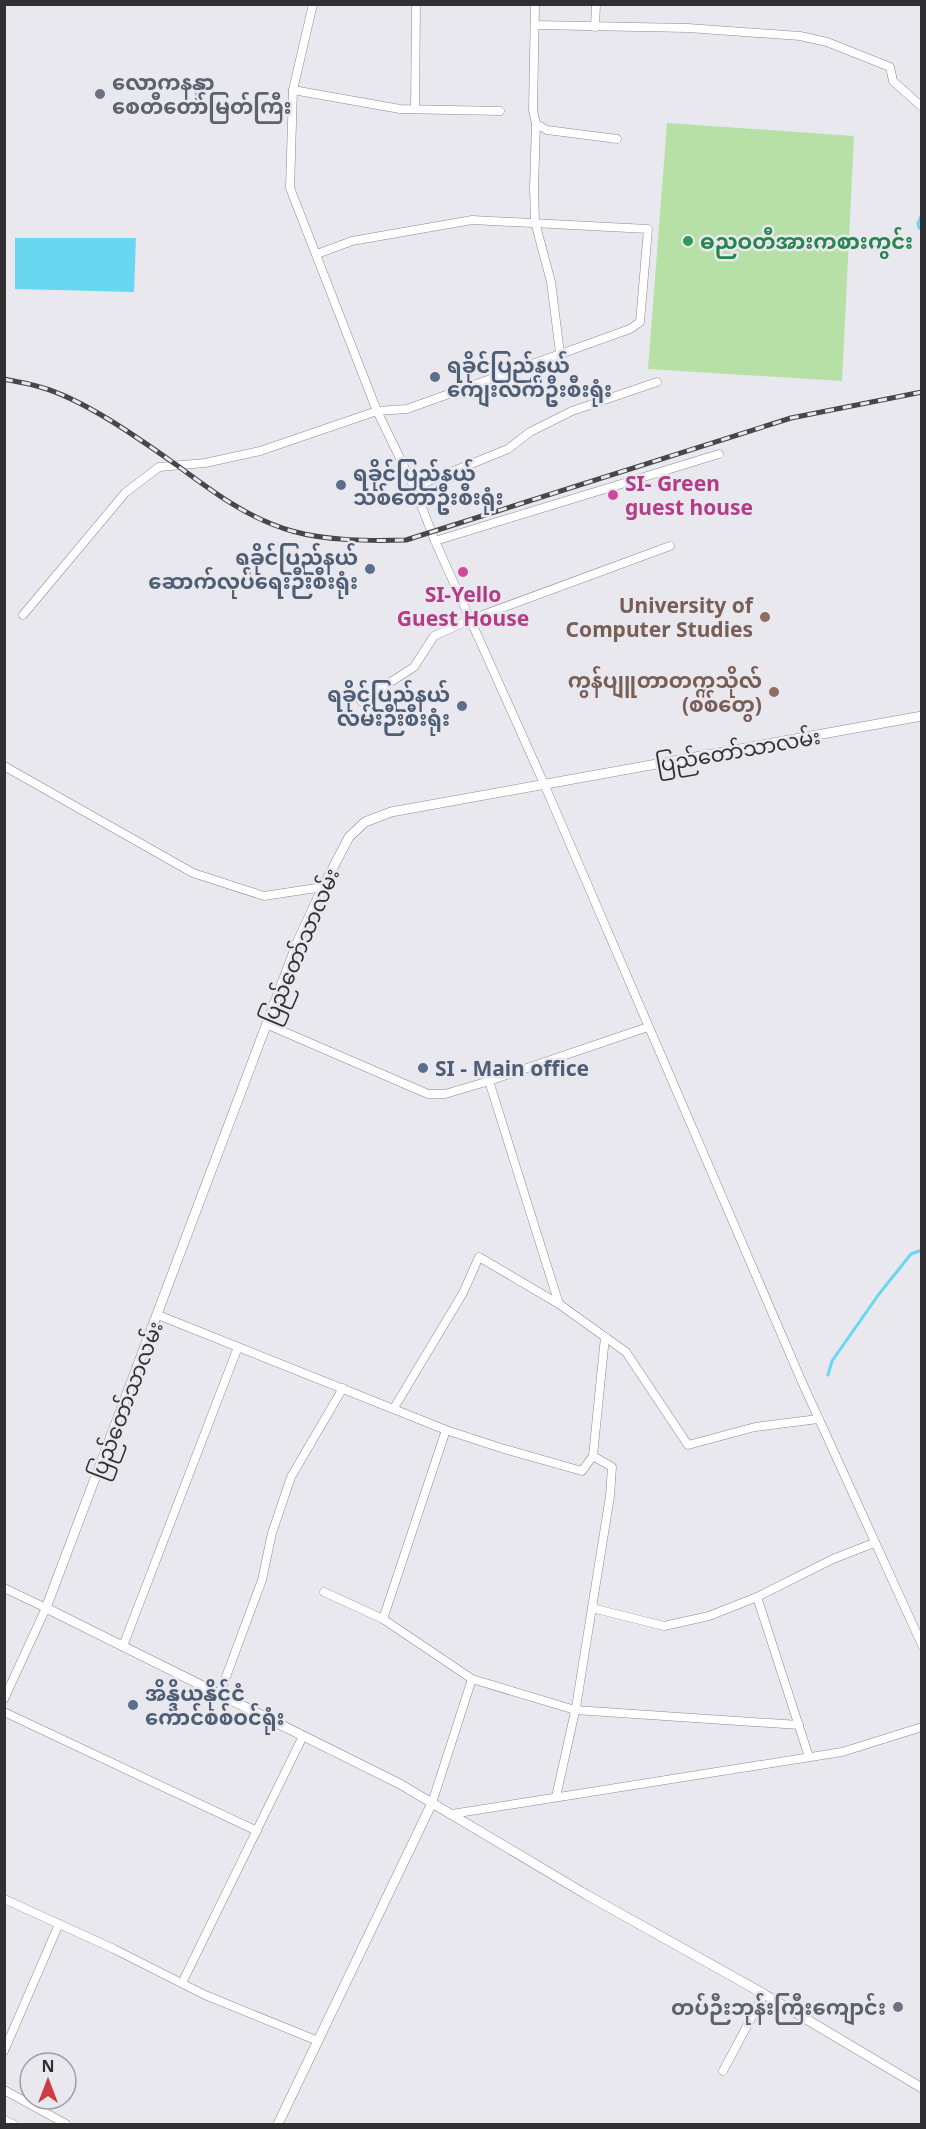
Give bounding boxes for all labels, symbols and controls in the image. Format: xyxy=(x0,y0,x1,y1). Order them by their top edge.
place label: လောကနန္ဒာ စေတီတော်မြတ်ကြီး xyxy=(112,68,292,124)
marker: လောကနန္ဒာ စေတီတော်မြတ်ကြီး xyxy=(93,87,107,101)
place label: ဓညဝတီအားကစားကွင်း xyxy=(700,226,913,259)
marker: ဓညဝတီအားကစားကွင်း xyxy=(681,234,695,248)
place label: ရခိုင်ပြည်နယ် ကျေးလက်ဦးစီးရုံး xyxy=(447,350,612,408)
marker: ရခိုင်ပြည်နယ် ကျေးလက်ဦးစီးရုံး xyxy=(428,370,442,384)
place label: ရခိုင်ပြည်နယ် သစ်တောဦးစီးရုံး xyxy=(353,458,504,515)
place label: SI- Green guest house xyxy=(625,469,753,521)
marker: ရခိုင်ပြည်နယ် သစ်တောဦးစီးရုံး xyxy=(334,478,348,492)
marker: SI- Green guest house xyxy=(606,488,620,502)
place label: ရခိုင်ပြည်နယ် ဆောက်လုပ်ရေးဉီးစီးရုံး xyxy=(148,542,358,599)
marker: ရခိုင်ပြည်နယ် ဆောက်လုပ်ရေးဉီးစီးရုံး xyxy=(363,562,377,576)
marker: SI-Yello Guest House xyxy=(456,565,470,579)
place label: SI-Yello Guest House xyxy=(397,580,529,632)
place label: University of Computer Studies xyxy=(566,591,755,643)
marker: University of Computer Studies xyxy=(758,610,772,624)
place label: ကွန်ပျူတာတက္ကသိုလ် (စစ်တွေ) xyxy=(568,665,762,722)
place label: ရခိုင်ပြည်နယ် လမ်းဉီးစီးရုံး xyxy=(327,679,450,736)
marker: ကွန်ပျူတာတက္ကသိုလ် (စစ်တွေ) xyxy=(767,685,781,699)
marker: ရခိုင်ပြည်နယ် လမ်းဉီးစီးရုံး xyxy=(455,699,469,713)
street label: ပြည်တော်သာလမ်း xyxy=(653,721,823,782)
street label: ပြည်တော်သာလမ်း xyxy=(254,863,349,1030)
place label: SI - Main office xyxy=(435,1054,589,1082)
marker: SI - Main office xyxy=(416,1061,430,1075)
street label: ပြည်တော်သာလမ်း xyxy=(82,1317,173,1484)
place label: အိန္ဒိယနိုင်ငံ ကောင်စစ်ဝင်ရုံး xyxy=(145,1678,285,1735)
marker: အိန္ဒိယနိုင်ငံ ကောင်စစ်ဝင်ရုံး xyxy=(126,1698,140,1712)
place label: တပ်ဉီးဘုန်းကြီးကျောင်း xyxy=(671,1992,886,2026)
marker: တပ်ဉီးဘုန်းကြီးကျောင်း xyxy=(891,2000,905,2014)
north arrow xyxy=(18,2051,78,2111)
text: N xyxy=(41,2055,55,2077)

